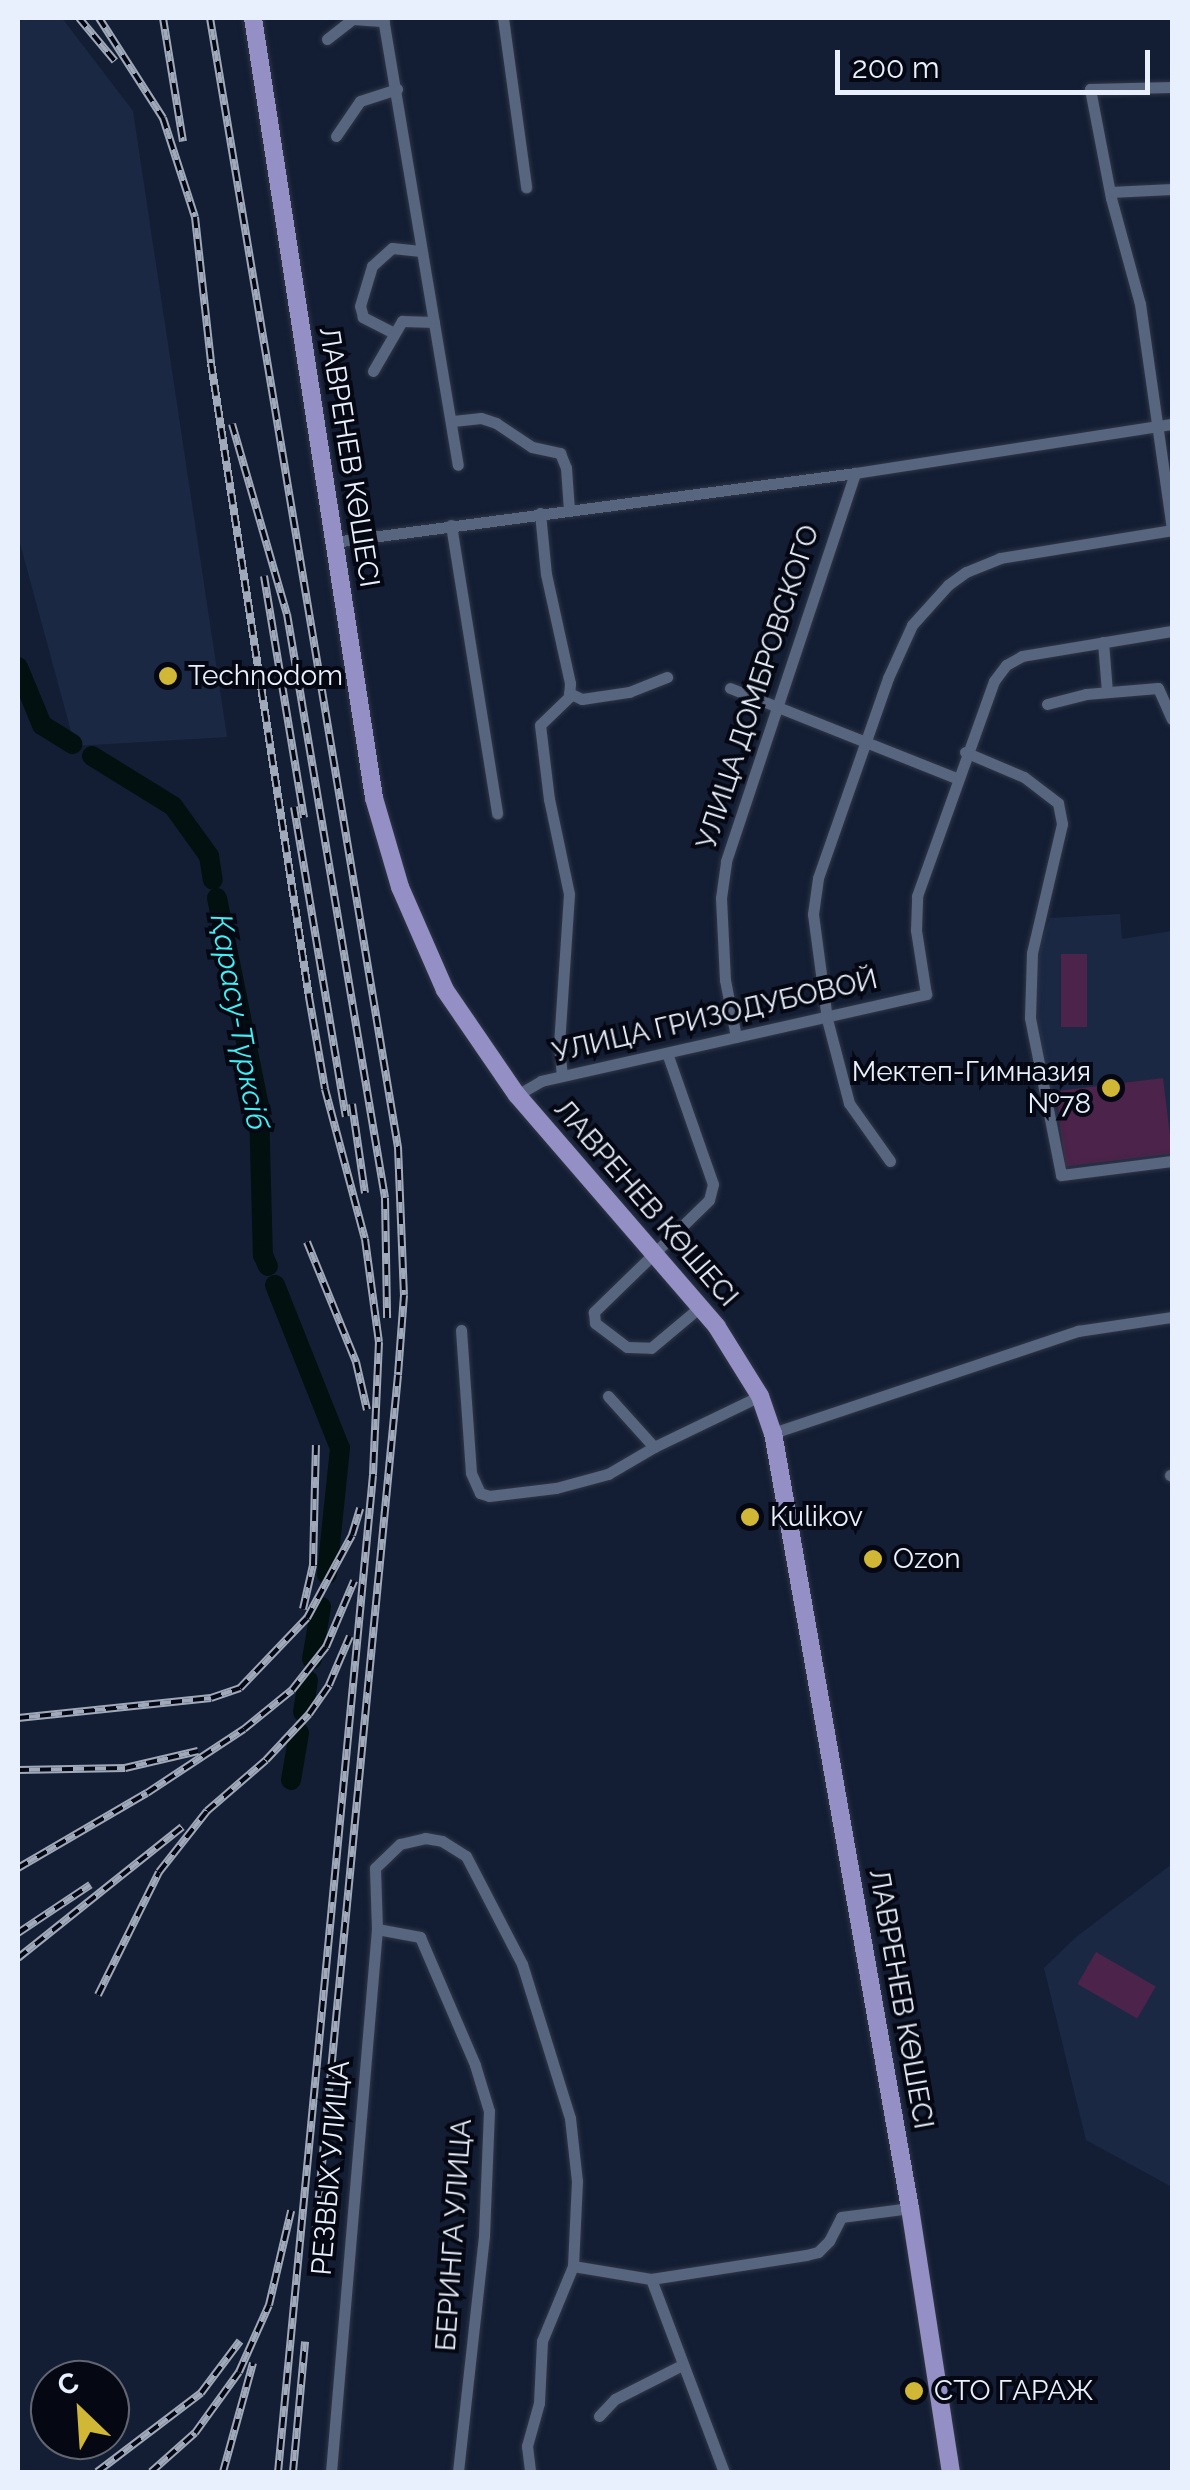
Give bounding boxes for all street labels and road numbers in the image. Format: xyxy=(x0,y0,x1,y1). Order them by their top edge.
street label: ЛАВРЕНЕВ КӨШЕСІ xyxy=(312,324,386,590)
street label: УЛИЦА ДОМБРОВСКОГО xyxy=(690,520,826,854)
street label: УЛИЦА ГРИЗОДУБОВОЙ xyxy=(549,962,881,1070)
street label: ЛАВРЕНЕВ КӨШЕСІ xyxy=(547,1093,745,1313)
street label: ЛАВРЕНЕВ КӨШЕСІ xyxy=(862,1866,940,2132)
street label: РЕЗВЫХ УЛИЦА xyxy=(305,2059,357,2277)
street label: БЕРИНГА УЛИЦА xyxy=(429,2117,479,2353)

